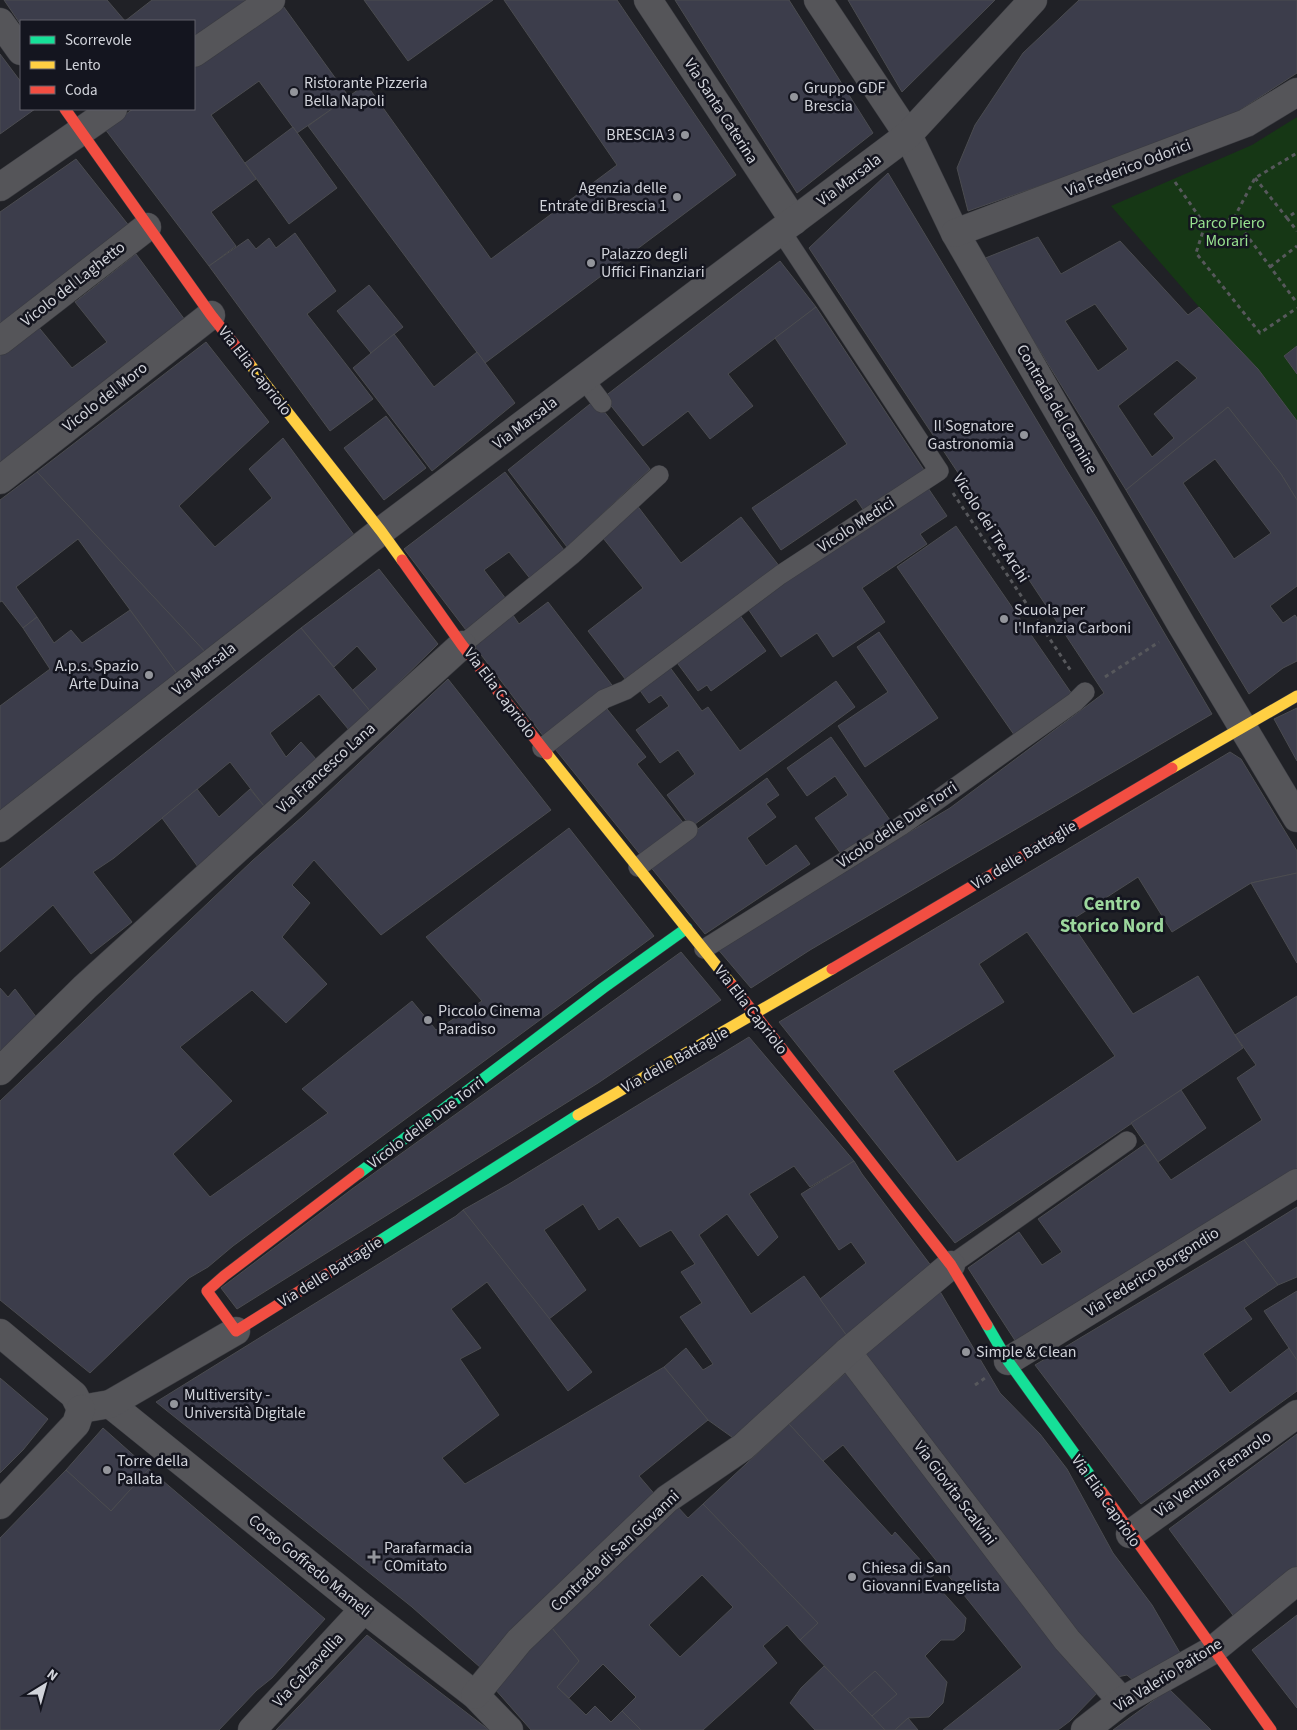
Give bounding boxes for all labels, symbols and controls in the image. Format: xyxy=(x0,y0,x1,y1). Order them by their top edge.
legend xyxy=(20,20,195,110)
text: Scorrevole xyxy=(65,30,132,51)
street label: Via Santa Caterina xyxy=(679,54,763,168)
text: Lento xyxy=(65,55,101,76)
place label: Ristorante Pizzeria Bella Napoli xyxy=(304,72,428,112)
place label: Gruppo GDF Brescia xyxy=(804,77,885,117)
text: Coda xyxy=(65,80,98,101)
marker: Ristorante Pizzeria Bella Napoli xyxy=(288,86,300,98)
marker: Gruppo GDF Brescia xyxy=(788,91,800,103)
place label: BRESCIA 3 xyxy=(606,124,675,146)
marker: BRESCIA 3 xyxy=(679,129,691,141)
street label: Via Federico Odorici xyxy=(1062,134,1194,202)
street label: Via Marsala xyxy=(812,148,886,212)
place label: Agenzia delle Entrate di Brescia 1 xyxy=(539,177,667,217)
marker: Agenzia delle Entrate di Brescia 1 xyxy=(671,191,683,203)
park label: Parco Piero Morari xyxy=(1189,212,1265,252)
street label: Vicolo del Laghetto xyxy=(16,236,130,332)
place label: Palazzo degli Uffici Finanziari xyxy=(601,243,705,283)
marker: Palazzo degli Uffici Finanziari xyxy=(585,257,597,269)
street label: Via Elia Capriolo xyxy=(213,322,297,420)
street label: Contrada del Carmine xyxy=(1011,340,1103,478)
street label: Vicolo del Moro xyxy=(58,357,152,437)
street label: Via Marsala xyxy=(488,391,562,455)
place label: Il Sognatore Gastronomia xyxy=(928,415,1014,455)
marker: Il Sognatore Gastronomia xyxy=(1018,429,1030,441)
street label: Vicolo dei Tre Archi xyxy=(947,469,1035,587)
street label: Vicolo Medici xyxy=(813,492,899,558)
place label: Scuola per l'Infanzia Carboni xyxy=(1014,599,1131,639)
marker: Scuola per l'Infanzia Carboni xyxy=(998,613,1010,625)
street label: Via Marsala xyxy=(167,637,241,701)
street label: Via Elia Capriolo xyxy=(459,643,541,743)
place label: A.p.s. Spazio Arte Duina xyxy=(55,655,139,695)
marker: A.p.s. Spazio Arte Duina xyxy=(143,669,155,681)
street label: Via Francesco Lana xyxy=(272,718,380,818)
street label: Vicolo delle Due Torri xyxy=(832,777,962,873)
street label: Via delle Battaglie xyxy=(967,815,1081,895)
district label: Centro Storico Nord xyxy=(1060,891,1164,940)
street label: Via Elia Capriolo xyxy=(709,961,793,1059)
place label: Piccolo Cinema Paradiso xyxy=(438,1000,541,1040)
marker: Piccolo Cinema Paradiso xyxy=(422,1014,434,1026)
street label: Via delle Battaglie xyxy=(618,1021,732,1098)
street label: Vicolo delle Due Torri xyxy=(363,1072,489,1174)
street label: Via Federico Borgondio xyxy=(1081,1222,1223,1322)
street label: Via delle Battaglie xyxy=(274,1231,386,1313)
place label: Simple & Clean xyxy=(976,1341,1077,1363)
marker: Simple & Clean xyxy=(960,1346,972,1358)
place label: Multiversity - Università Digitale xyxy=(184,1384,306,1424)
marker: Multiversity - Università Digitale xyxy=(168,1398,180,1410)
street label: Via Ventura Fenarolo xyxy=(1150,1425,1276,1523)
street label: Via Giovita Scalvini xyxy=(908,1436,1002,1550)
place label: Torre della Pallata xyxy=(117,1450,188,1490)
street label: Via Elia Capriolo xyxy=(1066,1450,1146,1552)
marker: Torre della Pallata xyxy=(101,1464,113,1476)
street label: Contrada di San Giovanni xyxy=(546,1485,684,1617)
street label: Corso Goffredo Mameli xyxy=(244,1509,376,1623)
place label: Parafarmacia COmitato xyxy=(384,1537,472,1577)
marker: Parafarmacia COmitato xyxy=(368,1551,380,1563)
place label: Chiesa di San Giovanni Evangelista xyxy=(862,1557,1000,1597)
marker: Chiesa di San Giovanni Evangelista xyxy=(846,1571,858,1583)
street label: Via Calzavellia xyxy=(268,1628,348,1712)
street label: Via Valerio Paitone xyxy=(1110,1633,1226,1717)
north arrow xyxy=(20,1660,70,1710)
text: N xyxy=(42,1665,62,1686)

